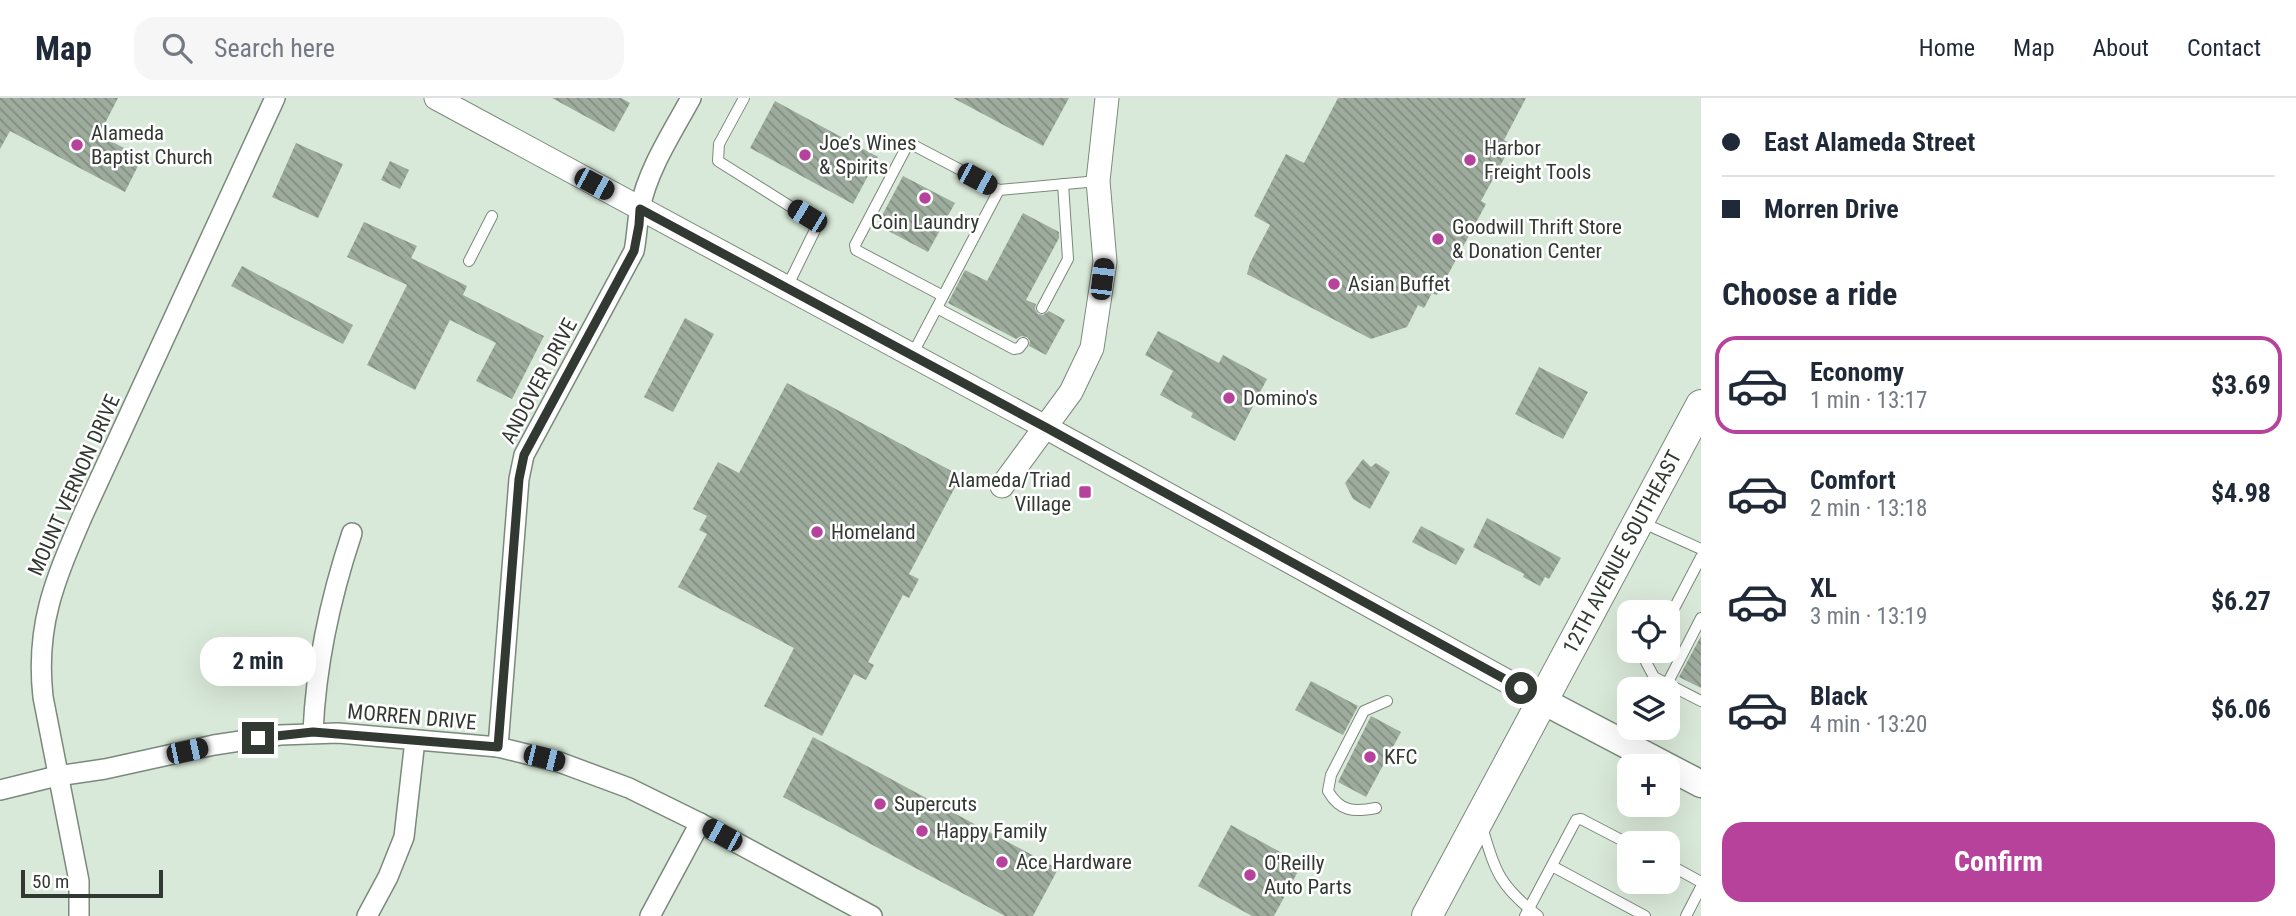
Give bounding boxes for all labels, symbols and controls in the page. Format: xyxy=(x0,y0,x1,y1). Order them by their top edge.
search box xyxy=(134,17,624,80)
text: Map xyxy=(35,29,92,68)
icon: search xyxy=(158,29,196,67)
text: Search here xyxy=(214,33,335,63)
text: Home xyxy=(1919,34,1975,62)
text: Map xyxy=(2013,34,2055,62)
text: About xyxy=(2093,34,2149,62)
text: Contact xyxy=(2187,34,2261,62)
place label: Alameda Baptist Church xyxy=(91,121,213,169)
text: East Alameda Street xyxy=(1764,127,1975,157)
place label: Joe’s Wines & Spirits xyxy=(819,131,916,179)
place label: Harbor Freight Tools xyxy=(1484,136,1591,184)
marker: Alameda Baptist Church xyxy=(69,137,85,153)
marker: Joe’s Wines & Spirits xyxy=(797,147,813,163)
marker: Harbor Freight Tools xyxy=(1462,152,1478,168)
car xyxy=(954,160,1001,198)
car xyxy=(571,165,618,203)
marker: Coin Laundry xyxy=(917,190,933,206)
text: Morren Drive xyxy=(1764,194,1899,224)
car xyxy=(784,196,831,236)
place label: Coin Laundry xyxy=(871,210,979,234)
place label: Goodwill Thrift Store & Donation Center xyxy=(1452,215,1622,263)
marker: Goodwill Thrift Store & Donation Center xyxy=(1430,231,1446,247)
car xyxy=(1090,257,1115,301)
place label: Asian Buffet xyxy=(1348,272,1450,296)
text: Choose a ride xyxy=(1722,275,1897,313)
marker: Asian Buffet xyxy=(1326,276,1342,292)
street label: ANDOVER DRIVE xyxy=(496,314,582,448)
icon: car xyxy=(1726,354,1789,417)
text: Economy xyxy=(1810,357,1904,387)
text: $3.69 xyxy=(2211,370,2271,400)
place label: Domino's xyxy=(1243,386,1318,410)
text: 1 min · 13:17 xyxy=(1810,387,1927,414)
marker: Domino's xyxy=(1221,390,1237,406)
street label: MOUNT VERNON DRIVE xyxy=(23,391,125,579)
street label: 12TH AVENUE SOUTHEAST xyxy=(1558,446,1686,658)
icon: car xyxy=(1726,462,1789,525)
text: Comfort xyxy=(1810,465,1896,495)
place label: Alameda/Triad Village xyxy=(948,468,1071,516)
text: $4.98 xyxy=(2211,478,2271,508)
marker: Alameda/Triad Village xyxy=(1077,484,1093,500)
text: 2 min · 13:18 xyxy=(1810,495,1927,522)
place label: Homeland xyxy=(831,520,916,544)
marker: Homeland xyxy=(809,524,825,540)
icon: car xyxy=(1726,570,1789,633)
text: XL xyxy=(1810,573,1837,603)
text: $6.27 xyxy=(2211,586,2271,616)
map controls xyxy=(1617,600,1680,894)
button: locate xyxy=(1617,600,1680,663)
text: 3 min · 13:19 xyxy=(1810,603,1927,630)
callout: 2 min xyxy=(200,636,316,686)
text: 2 min xyxy=(232,648,284,675)
route start xyxy=(1505,672,1537,704)
button: layers xyxy=(1617,677,1680,740)
icon: car xyxy=(1726,678,1789,741)
text: Black xyxy=(1810,681,1868,711)
text: $6.06 xyxy=(2211,694,2271,724)
street label: MORREN DRIVE xyxy=(346,699,478,735)
text: 4 min · 13:20 xyxy=(1810,711,1927,738)
route end xyxy=(242,722,274,754)
car xyxy=(165,736,210,766)
car xyxy=(522,743,567,773)
place label: KFC xyxy=(1384,745,1417,769)
marker: KFC xyxy=(1362,749,1378,765)
button: + xyxy=(1617,754,1680,817)
place label: Supercuts xyxy=(894,792,977,816)
marker: Supercuts xyxy=(872,796,888,812)
car xyxy=(699,816,746,854)
place label: Happy Family xyxy=(936,819,1048,843)
button: Confirm xyxy=(1722,822,2275,902)
marker: Happy Family xyxy=(914,823,930,839)
button: − xyxy=(1617,831,1680,894)
place label: Ace Hardware xyxy=(1016,850,1132,874)
place label: O'Reilly Auto Parts xyxy=(1264,851,1352,899)
marker: Ace Hardware xyxy=(994,854,1010,870)
scale bar xyxy=(21,867,163,899)
marker: O'Reilly Auto Parts xyxy=(1242,867,1258,883)
text: 50 m xyxy=(32,870,69,893)

